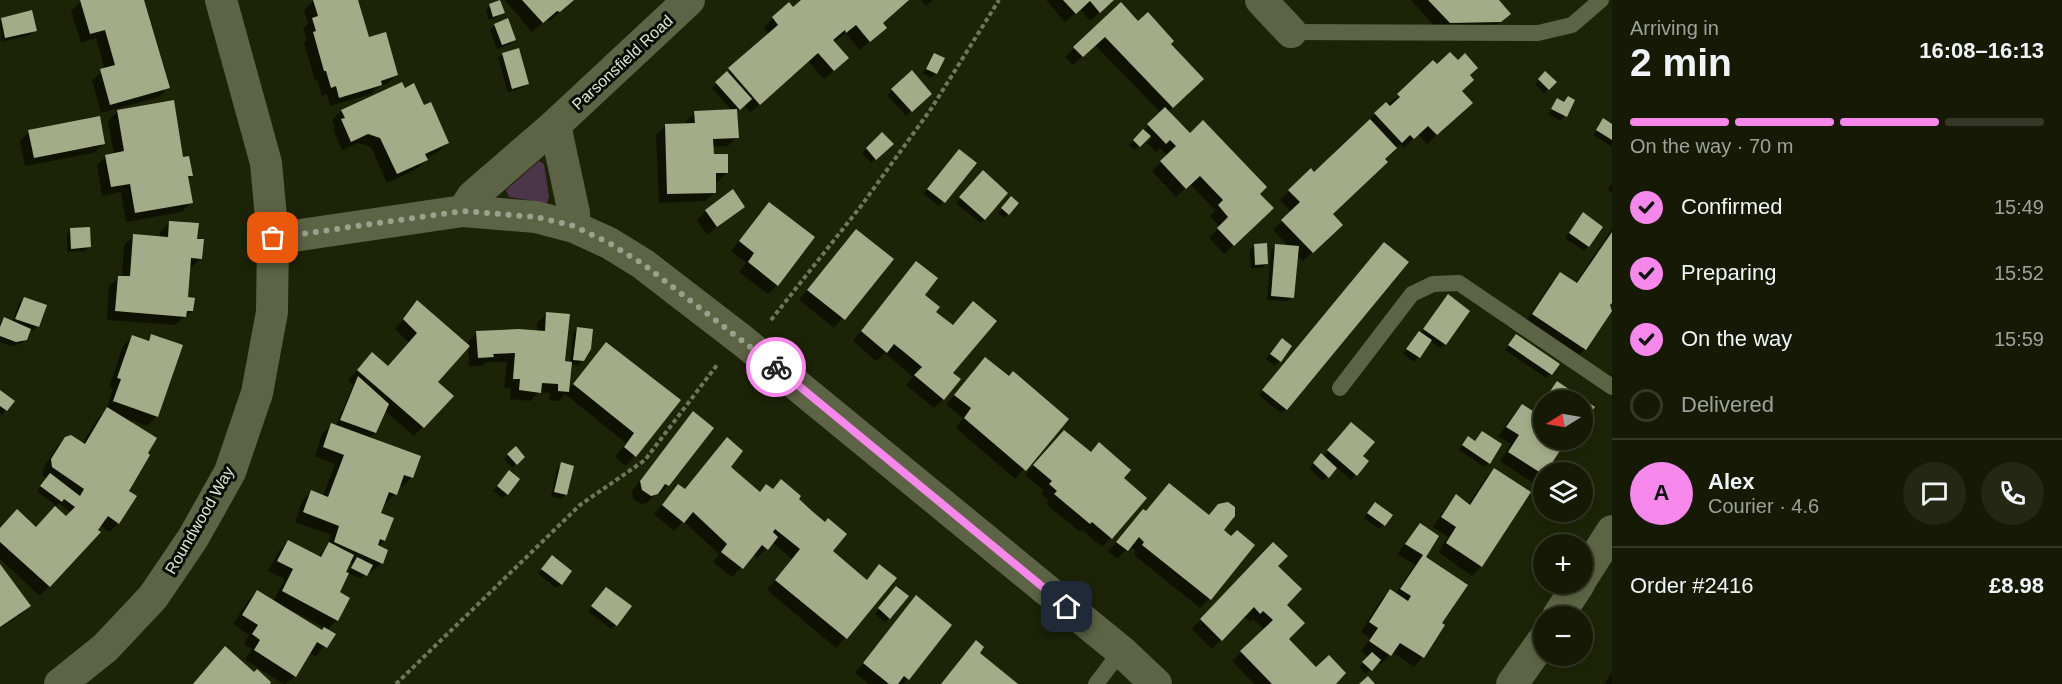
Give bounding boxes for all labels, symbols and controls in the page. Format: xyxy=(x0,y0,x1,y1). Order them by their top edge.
street label: Parsonsfield Road xyxy=(569,12,676,113)
text: Arriving in xyxy=(1630,17,1719,39)
text: 16:08–16:13 xyxy=(1919,38,2044,63)
text: 2 min xyxy=(1630,41,1732,84)
text: On the way · 70 m xyxy=(1630,135,1793,157)
icon: check xyxy=(1630,191,1663,224)
text: Confirmed xyxy=(1681,194,1782,219)
text: 15:49 xyxy=(1994,196,2044,218)
pin xyxy=(247,212,298,263)
icon: bag xyxy=(256,221,289,254)
icon: check xyxy=(1630,257,1663,290)
text: Preparing xyxy=(1681,260,1776,285)
text: 15:52 xyxy=(1994,262,2044,284)
icon: check xyxy=(1630,323,1663,356)
text: On the way xyxy=(1681,326,1792,351)
text: 15:59 xyxy=(1994,328,2044,350)
courier xyxy=(746,337,806,397)
icon: bike xyxy=(760,351,793,384)
north arrow xyxy=(1533,390,1593,450)
map controls xyxy=(1533,390,1593,666)
text: Delivered xyxy=(1681,392,1774,417)
button: layers xyxy=(1533,462,1593,522)
button: chat xyxy=(1903,462,1966,525)
button: phone xyxy=(1981,462,2044,525)
street label: Roundwood Way xyxy=(162,463,237,577)
text: Alex xyxy=(1708,469,1754,494)
text: A xyxy=(1654,480,1669,505)
text: Courier · 4.6 xyxy=(1708,495,1819,517)
button: + xyxy=(1533,534,1593,594)
text: Order #2416 xyxy=(1630,573,1754,598)
text: £8.98 xyxy=(1989,573,2044,598)
pin xyxy=(1041,581,1092,632)
icon: home xyxy=(1050,590,1083,623)
button: − xyxy=(1533,606,1593,666)

